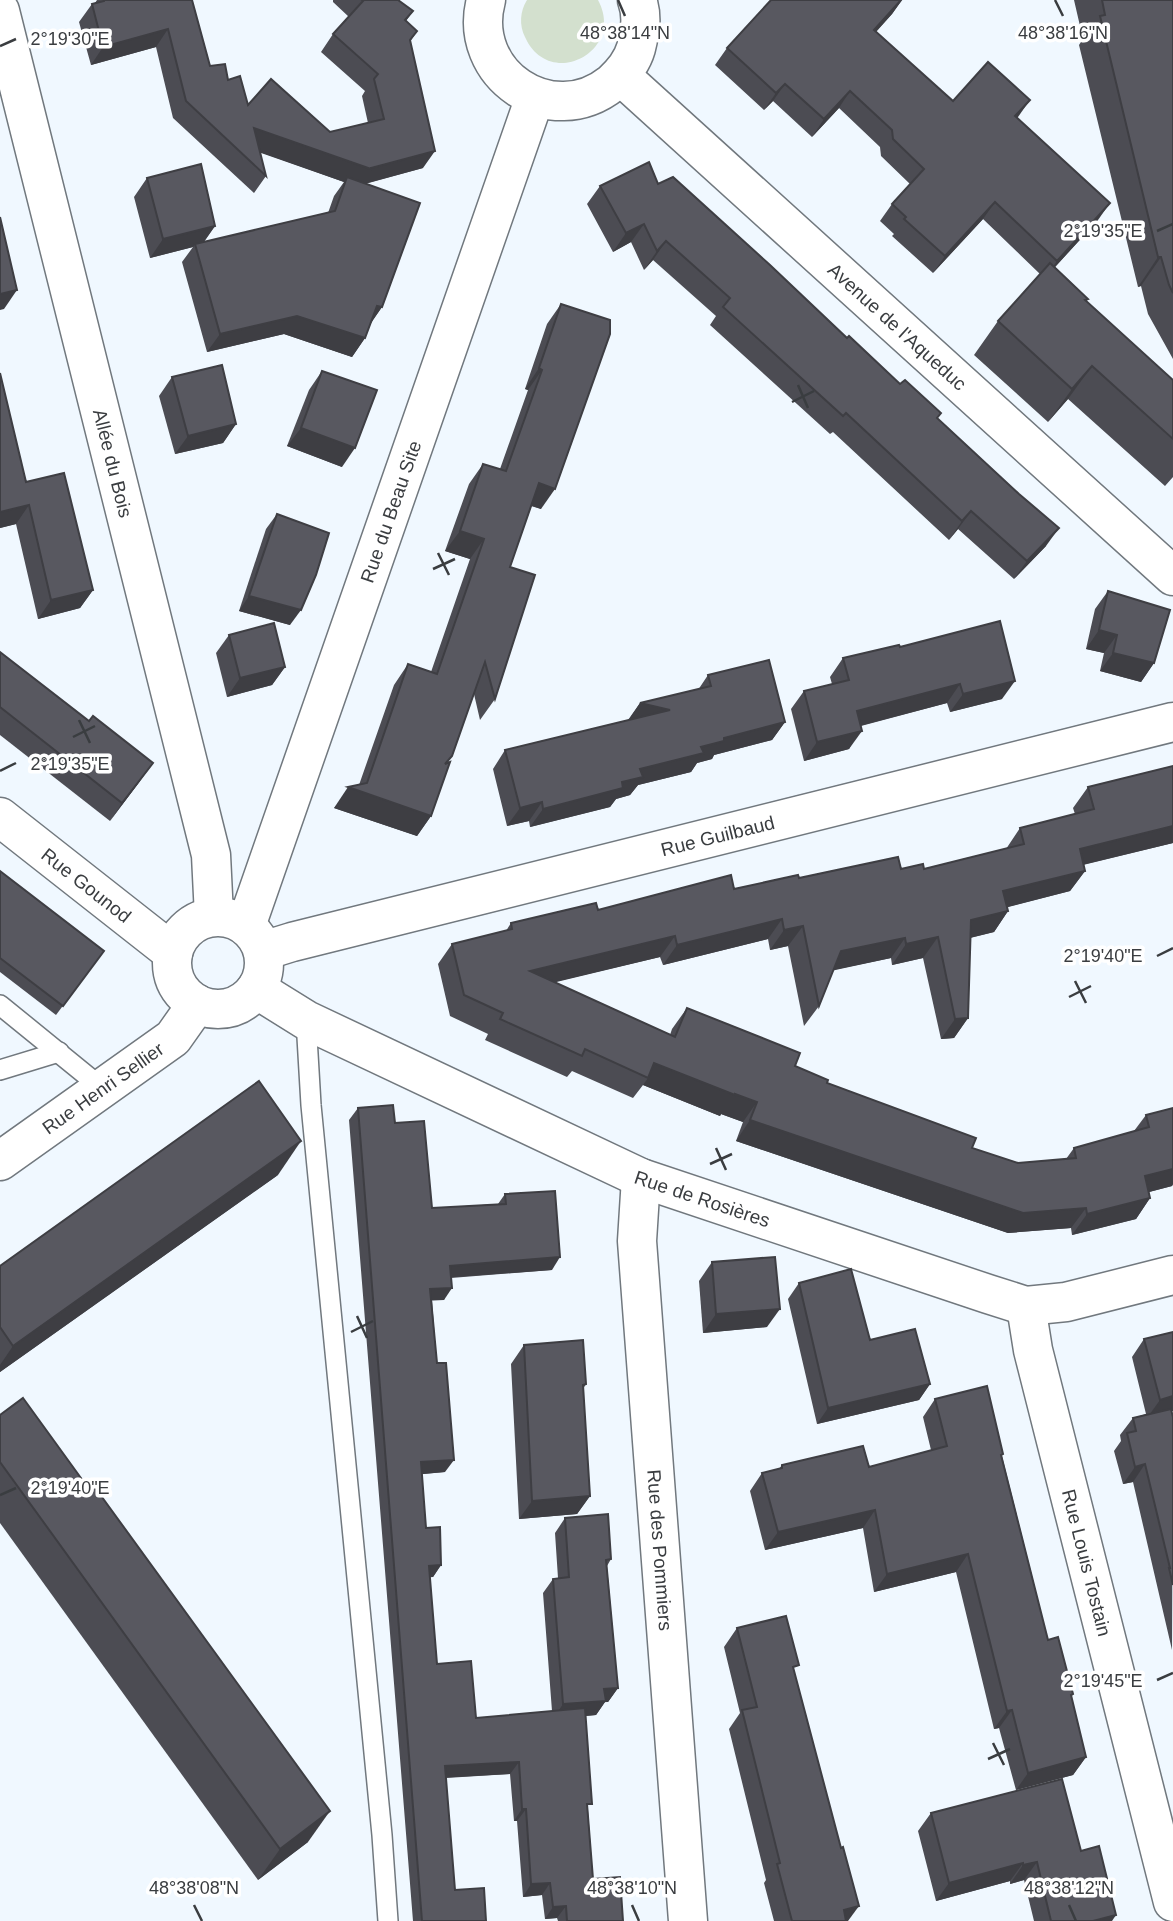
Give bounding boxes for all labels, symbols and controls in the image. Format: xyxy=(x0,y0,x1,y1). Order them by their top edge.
text: 48°38'14"N xyxy=(580,23,670,43)
text: 48°38'16"N xyxy=(1018,23,1108,43)
text: 2°19'30"E xyxy=(30,29,110,49)
text: 2°19'35"E xyxy=(1063,221,1143,241)
street label: Avenue de l'Aqueduc xyxy=(824,259,970,395)
street label: Allée du Bois xyxy=(89,407,136,520)
street label: Rue du Beau Site xyxy=(357,438,425,585)
text: 2°19'35"E xyxy=(30,754,110,774)
street label: Rue Guilbaud xyxy=(659,812,777,860)
street label: Rue Gounod xyxy=(37,844,135,927)
text: 2°19'40"E xyxy=(1063,946,1143,966)
street label: Rue Henri Sellier xyxy=(38,1038,168,1139)
street label: Rue de Rosières xyxy=(632,1167,773,1231)
street label: Rue des Pommiers xyxy=(643,1469,676,1631)
text: 2°19'40"E xyxy=(30,1478,110,1498)
street label: Rue Louis Tostain xyxy=(1058,1487,1115,1639)
text: 2°19'45"E xyxy=(1063,1671,1143,1691)
text: 48°38'08"N xyxy=(149,1878,239,1898)
text: 48°38'10"N xyxy=(587,1878,677,1898)
text: 48°38'12"N xyxy=(1024,1878,1114,1898)

